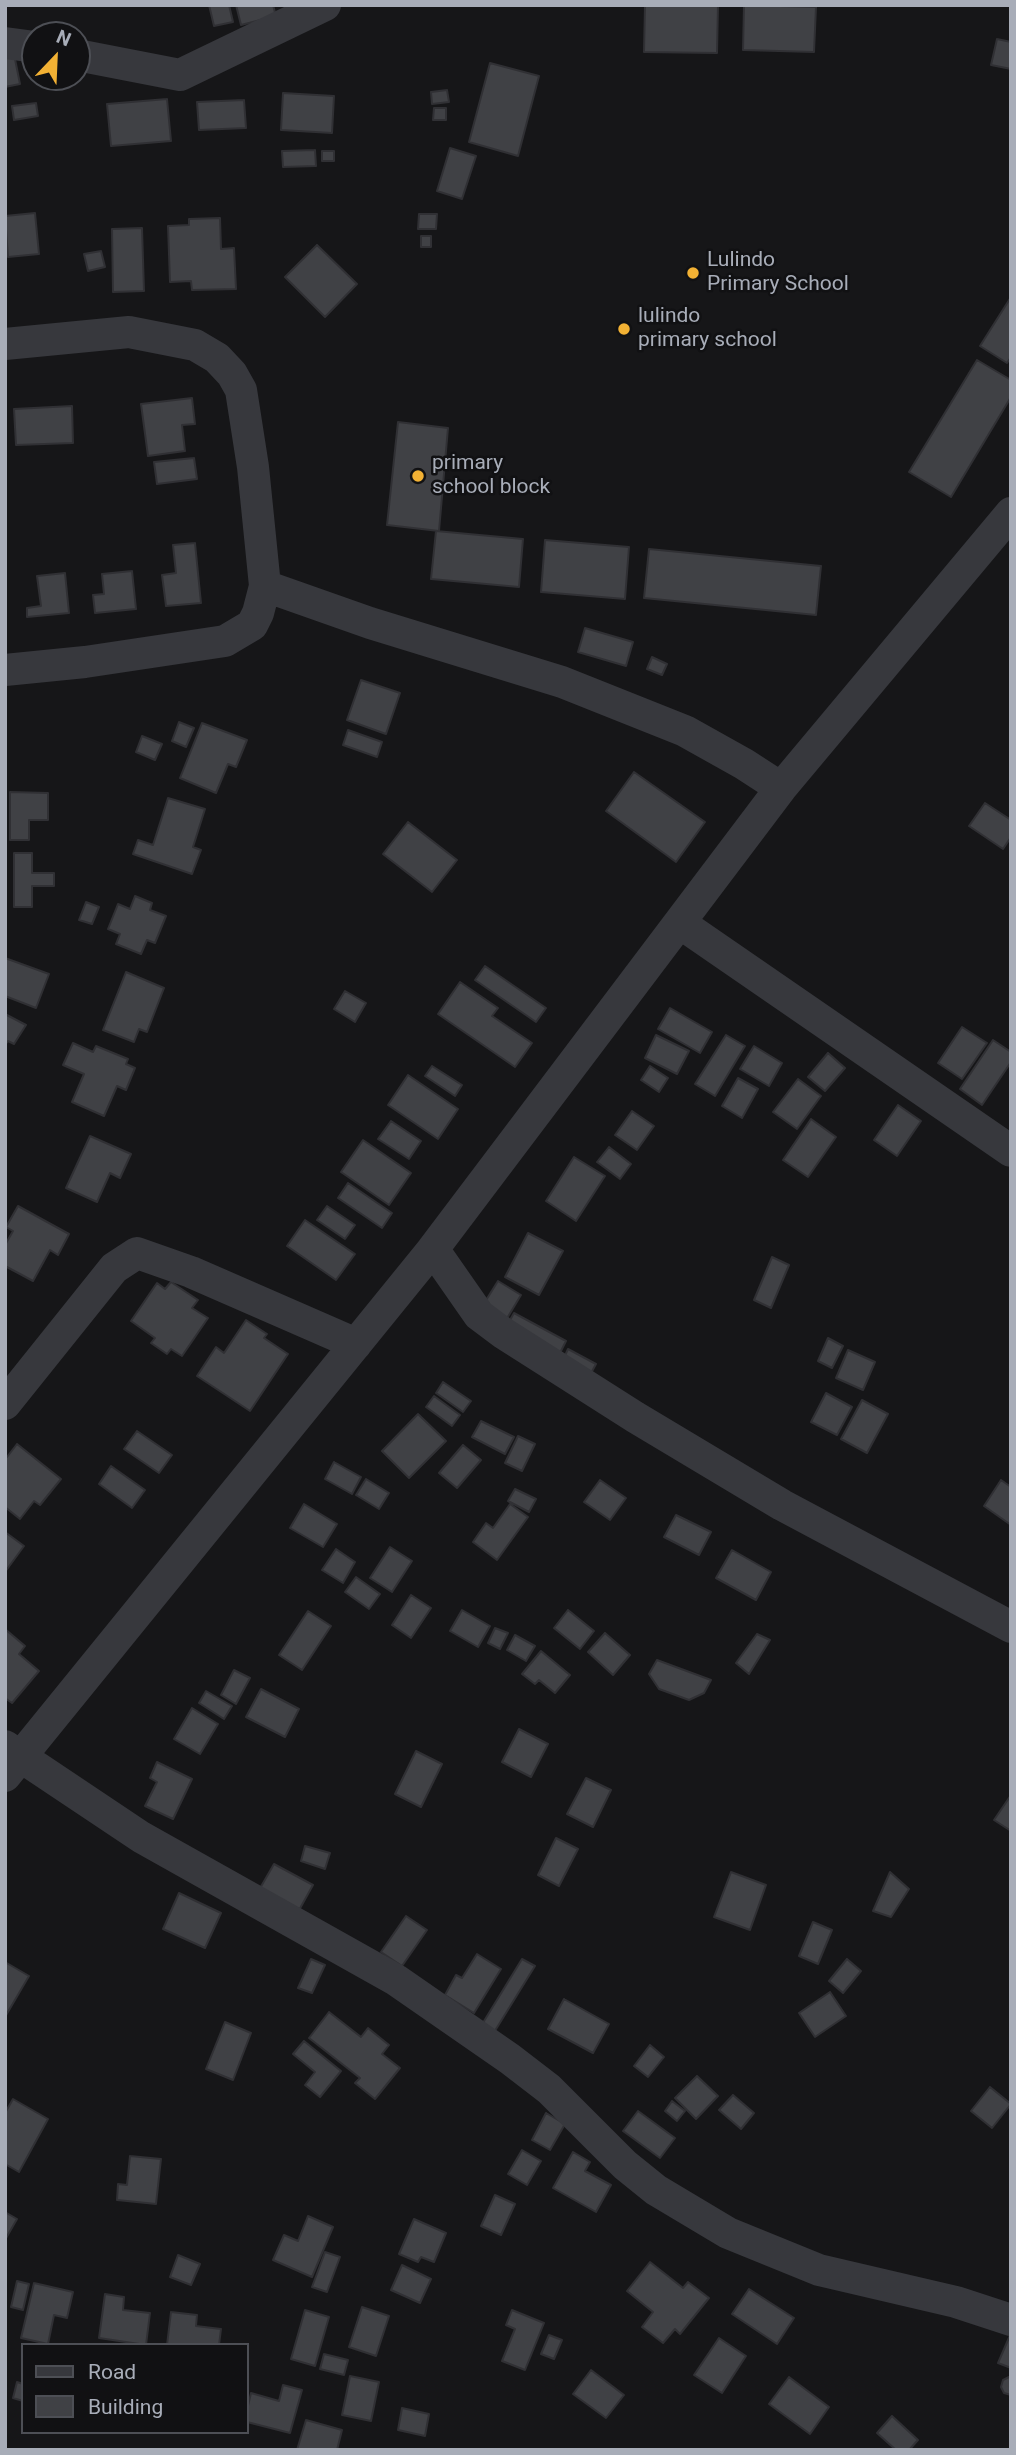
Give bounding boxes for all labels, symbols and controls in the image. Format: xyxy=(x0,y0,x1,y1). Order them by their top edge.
north arrow xyxy=(21,21,91,91)
text: N xyxy=(53,25,74,51)
place label: Lulindo Primary School xyxy=(707,248,849,298)
marker: Lulindo Primary School xyxy=(685,265,701,281)
place label: lulindo primary school xyxy=(638,304,777,354)
marker: lulindo primary school xyxy=(616,321,632,337)
place label: primary school block xyxy=(432,451,550,501)
marker: primary school block xyxy=(410,468,426,484)
legend xyxy=(21,2343,248,2434)
text: Road xyxy=(88,2360,136,2384)
text: Building xyxy=(88,2395,163,2419)

